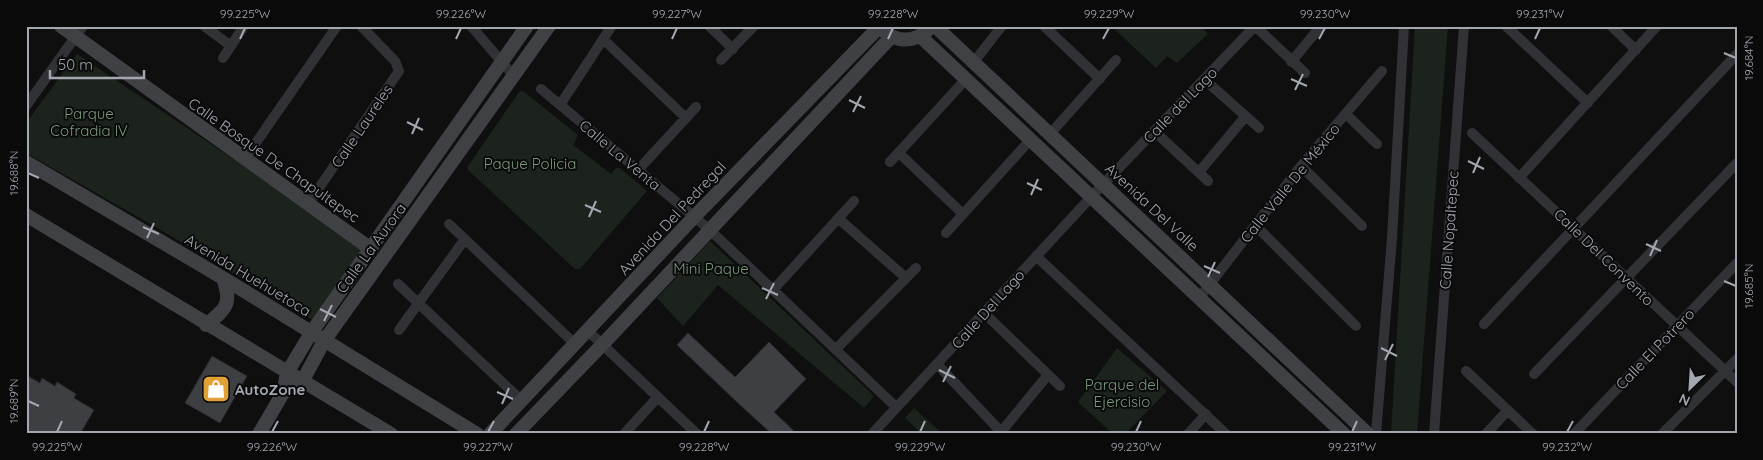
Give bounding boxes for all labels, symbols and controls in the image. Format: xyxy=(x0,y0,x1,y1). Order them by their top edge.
text: 99.225°W xyxy=(220,6,271,21)
text: 99.226°W xyxy=(436,6,487,21)
text: 99.227°W xyxy=(652,6,702,21)
text: 99.228°W xyxy=(868,6,919,21)
text: 99.229°W xyxy=(1084,6,1135,21)
text: 99.230°W xyxy=(1300,6,1351,21)
text: 99.231°W xyxy=(1516,6,1564,21)
text: 19.684°N xyxy=(1741,36,1756,80)
scale bar xyxy=(50,48,144,80)
text: 50 m xyxy=(58,55,93,74)
street label: Calle del Lago xyxy=(1139,63,1221,147)
street label: Calle Laureles xyxy=(327,81,397,171)
street label: Calle Bosque De Chapultepec xyxy=(185,93,364,227)
park label: Parque Cofradia lV xyxy=(50,104,128,140)
street label: Calle La Venta xyxy=(575,115,665,195)
street label: Calle Valle De México xyxy=(1236,120,1344,246)
text: 19.688°N xyxy=(6,151,21,195)
park label: Paque Policia xyxy=(484,154,576,173)
street label: Avenida Del Pedregal xyxy=(614,157,730,279)
street label: Avenida Del Valle xyxy=(1101,159,1203,255)
street label: Calle Nopaltepec xyxy=(1435,170,1463,290)
street label: Calle La Aurora xyxy=(332,199,410,297)
street label: Calle Del Convento xyxy=(1550,204,1658,310)
street label: Avenida Huehuetoca xyxy=(181,230,315,320)
park label: Mini Paque xyxy=(673,259,749,278)
text: 19.685°N xyxy=(1741,263,1756,309)
street label: Calle Del Lago xyxy=(947,265,1029,353)
street label: Calle El Potrero xyxy=(1611,304,1699,394)
north arrow xyxy=(1666,362,1716,412)
shop icon: AutoZone xyxy=(201,374,231,404)
park label: Parque del Ejercisio xyxy=(1085,375,1159,411)
text: 19.689°N xyxy=(6,378,21,424)
place label: AutoZone xyxy=(235,380,305,399)
text: N xyxy=(1676,389,1693,410)
text: 99.225°W xyxy=(32,439,83,454)
text: 99.226°W xyxy=(247,439,298,454)
text: 99.227°W xyxy=(463,439,513,454)
text: 99.228°W xyxy=(679,439,730,454)
text: 99.229°W xyxy=(895,439,946,454)
text: 99.230°W xyxy=(1111,439,1162,454)
text: 99.231°W xyxy=(1328,439,1376,454)
text: 99.232°W xyxy=(1542,439,1593,454)

